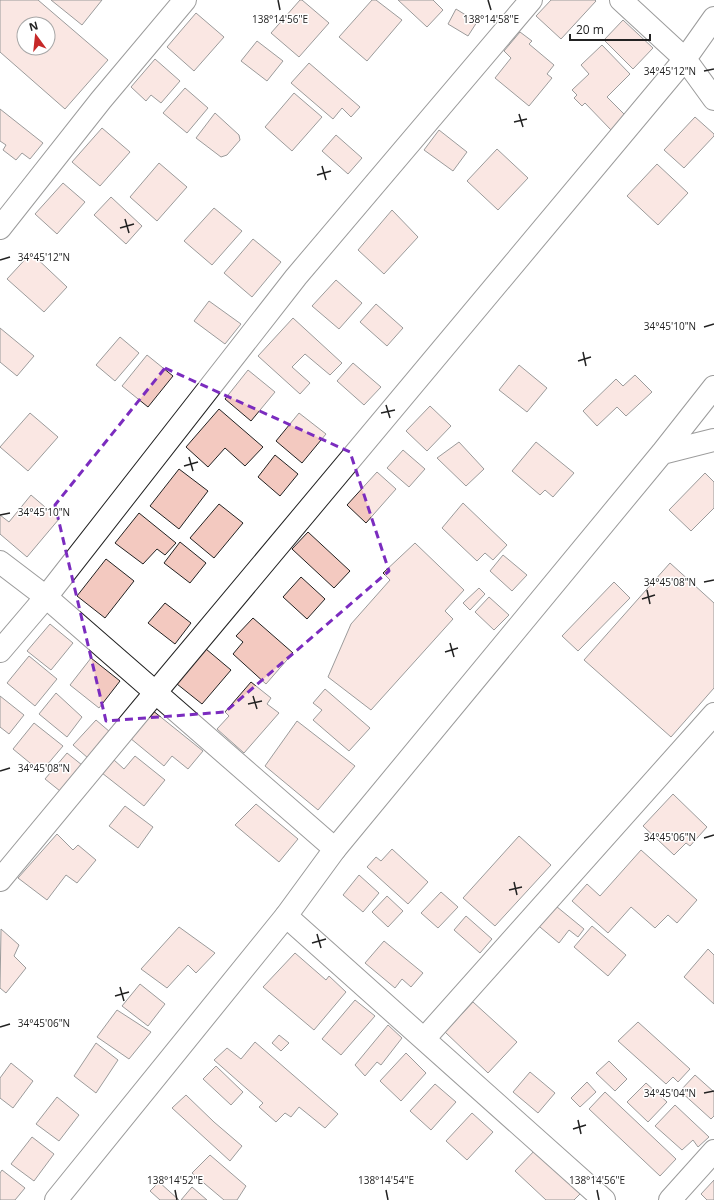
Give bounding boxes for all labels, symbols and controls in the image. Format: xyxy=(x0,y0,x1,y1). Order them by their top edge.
text: 138°14'56"E xyxy=(252,12,308,26)
text: 138°14'58"E xyxy=(463,12,519,26)
north arrow xyxy=(16,16,56,56)
scale bar xyxy=(570,16,650,42)
text: N xyxy=(27,17,40,34)
text: 20 m xyxy=(576,21,604,38)
text: 34°45'12"N xyxy=(644,64,696,78)
text: 34°45'12"N xyxy=(18,250,70,264)
text: 34°45'10"N xyxy=(644,319,696,333)
text: 34°45'10"N xyxy=(18,505,70,519)
text: 34°45'08"N xyxy=(644,575,696,589)
text: 34°45'08"N xyxy=(18,761,70,775)
text: 34°45'06"N xyxy=(644,830,696,844)
text: 34°45'06"N xyxy=(18,1016,70,1030)
text: 34°45'04"N xyxy=(644,1086,696,1100)
text: 138°14'52"E xyxy=(147,1173,203,1187)
text: 138°14'54"E xyxy=(358,1173,414,1187)
text: 138°14'56"E xyxy=(569,1173,625,1187)

